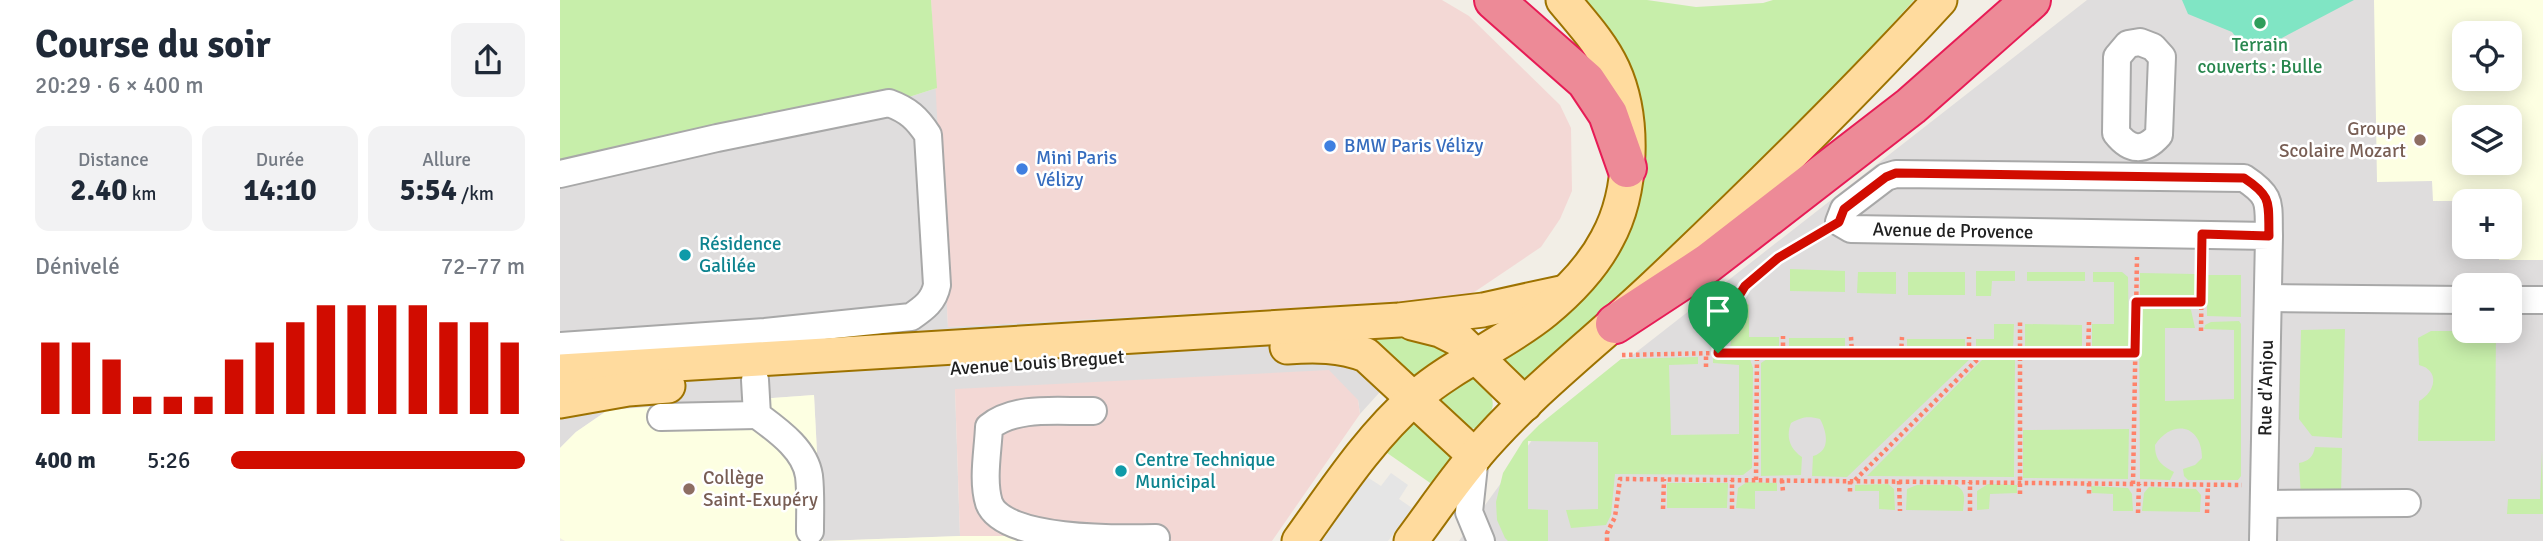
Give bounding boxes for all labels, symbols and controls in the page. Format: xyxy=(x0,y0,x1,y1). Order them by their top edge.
marker: Terrain couverts : Bulle xyxy=(2252,15,2268,31)
text: Course du soir xyxy=(35,21,271,68)
map controls xyxy=(2452,21,2522,343)
button: locate xyxy=(2452,21,2522,91)
button: share xyxy=(451,23,525,97)
place label: Terrain couverts : Bulle xyxy=(2198,33,2322,79)
text: 20:29 · 6 × 400 m xyxy=(35,71,204,100)
button: layers xyxy=(2452,105,2522,175)
place label: Groupe Scolaire Mozart xyxy=(2279,117,2406,163)
marker: Groupe Scolaire Mozart xyxy=(2412,132,2428,148)
place label: BMW Paris Vélizy xyxy=(1344,134,1483,158)
marker: BMW Paris Vélizy xyxy=(1322,138,1338,154)
place label: Mini Paris Vélizy xyxy=(1036,146,1117,192)
text: Distance xyxy=(78,148,149,172)
text: Durée xyxy=(256,148,304,172)
text: Allure xyxy=(422,148,471,172)
marker: Mini Paris Vélizy xyxy=(1014,161,1030,177)
text: 2.40 xyxy=(70,172,128,209)
text: 14:10 xyxy=(243,172,317,209)
text: 5:54 xyxy=(400,172,457,209)
text: km xyxy=(128,182,156,206)
text: /km xyxy=(457,182,494,206)
button: + xyxy=(2452,189,2522,259)
street label: Avenue de Provence xyxy=(1872,218,2034,244)
place label: Résidence Galilée xyxy=(699,232,781,278)
marker: Résidence Galilée xyxy=(677,247,693,263)
text: Dénivelé xyxy=(35,252,120,281)
text: 72–77 m xyxy=(441,252,525,281)
button: − xyxy=(2452,273,2522,343)
pin xyxy=(1688,281,1748,353)
icon: arrive xyxy=(1699,292,1737,330)
street label: Rue d'Anjou xyxy=(2253,340,2279,436)
street label: Avenue Louis Breguet xyxy=(949,345,1125,381)
text: 400 m xyxy=(35,446,96,475)
text: 5:26 xyxy=(147,446,190,475)
place label: Centre Technique Municipal xyxy=(1135,448,1275,494)
marker: Centre Technique Municipal xyxy=(1113,463,1129,479)
place label: Collège Saint-Exupéry xyxy=(703,466,818,512)
marker: Collège Saint-Exupéry xyxy=(681,481,697,497)

